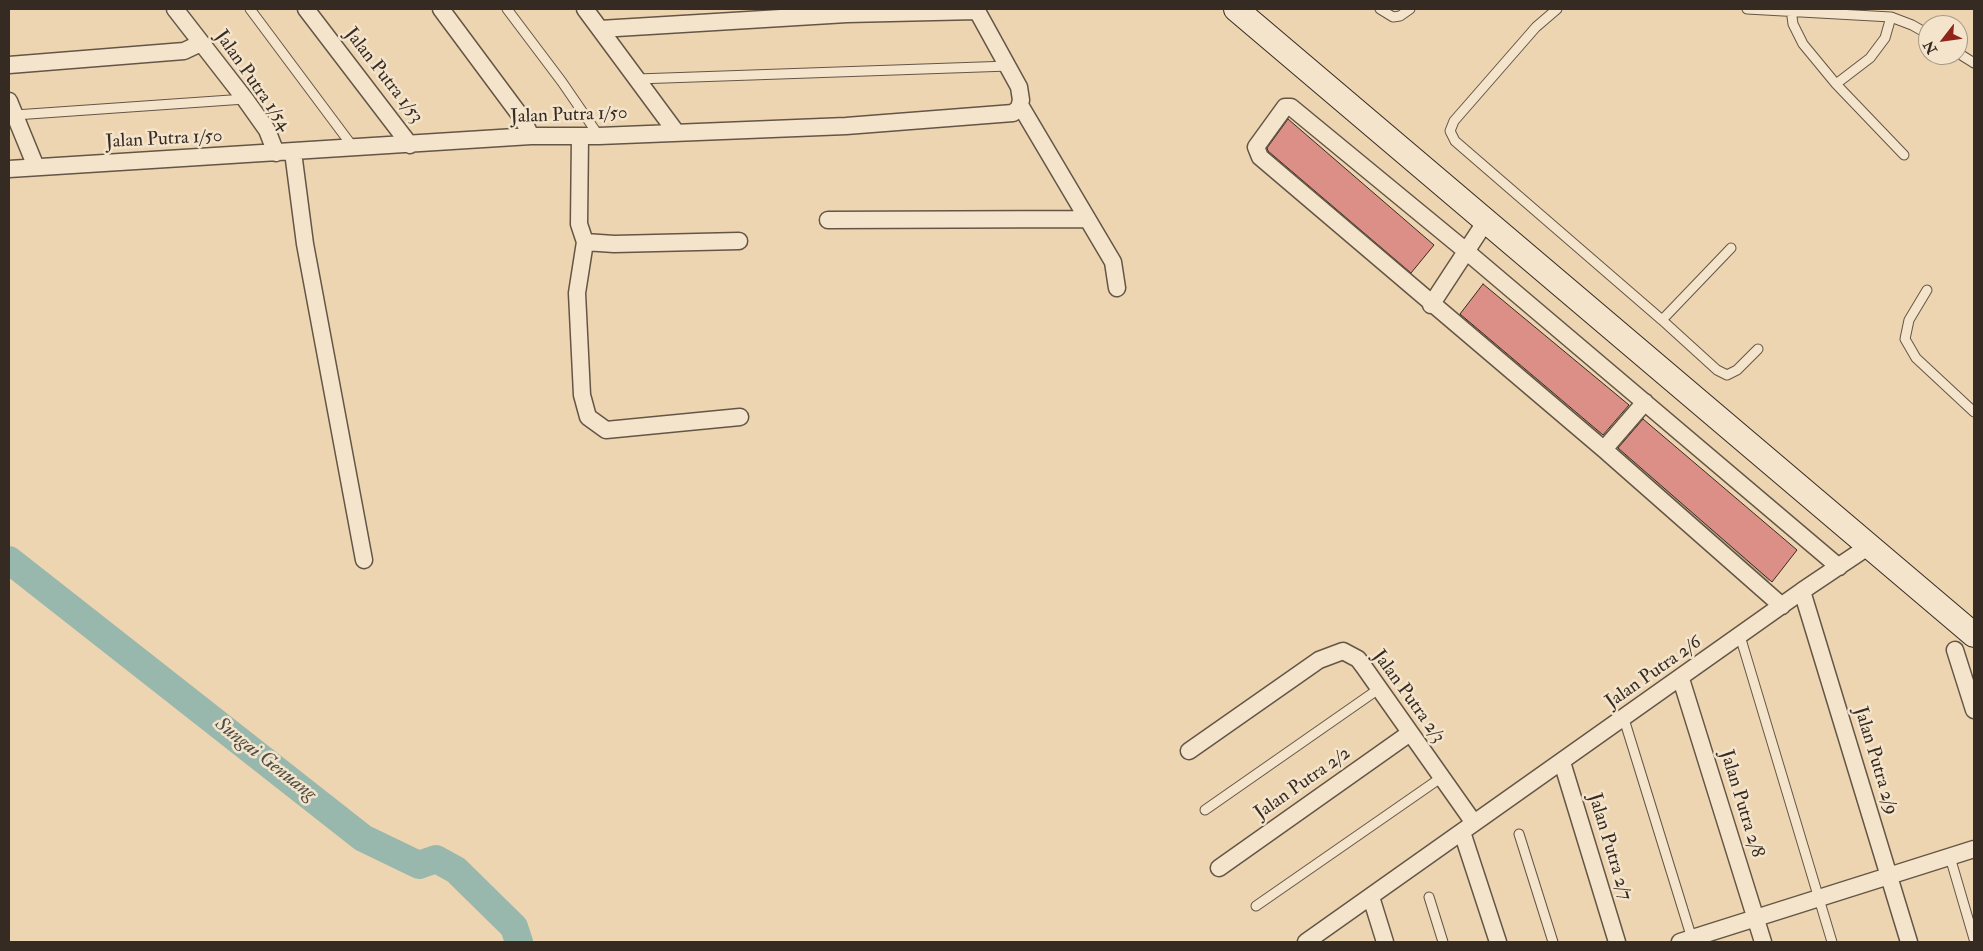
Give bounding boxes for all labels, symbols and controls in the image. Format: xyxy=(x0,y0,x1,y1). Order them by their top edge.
north arrow xyxy=(1918,15,1968,65)
street label: Jalan Putra 1/53 xyxy=(339,24,427,128)
street label: Jalan Putra 1/54 xyxy=(209,26,295,136)
text: N xyxy=(1920,38,1941,57)
street label: Jalan Putra 1/50 xyxy=(510,103,628,129)
street label: Jalan Putra 1/50 xyxy=(105,126,223,154)
street label: Jalan Putra 2/6 xyxy=(1602,632,1706,714)
street label: Jalan Putra 2/3 xyxy=(1367,646,1449,748)
street label: Jalan Putra 2/9 xyxy=(1848,704,1902,818)
water label: Sungai Genuang xyxy=(210,713,320,807)
street label: Jalan Putra 2/2 xyxy=(1251,743,1355,825)
street label: Jalan Putra 2/8 xyxy=(1714,747,1768,861)
street label: Jalan Putra 2/7 xyxy=(1582,791,1636,903)

